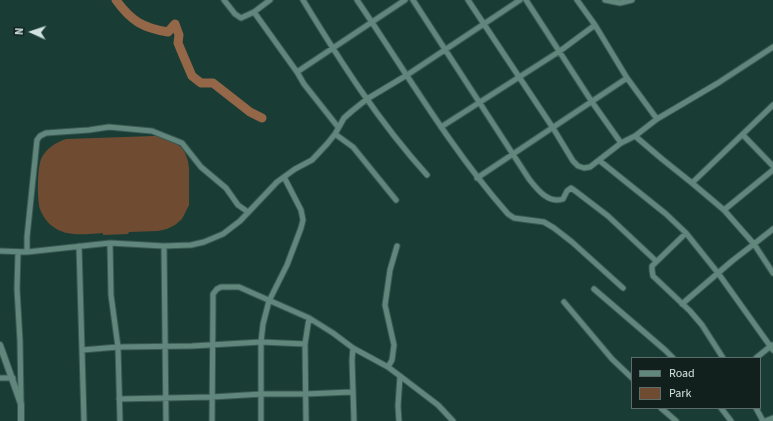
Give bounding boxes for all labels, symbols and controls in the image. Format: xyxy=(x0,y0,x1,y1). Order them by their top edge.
north arrow xyxy=(12,12,52,52)
text: N xyxy=(12,27,27,35)
legend xyxy=(631,357,761,409)
text: Road xyxy=(669,365,695,382)
text: Park xyxy=(669,385,691,402)

